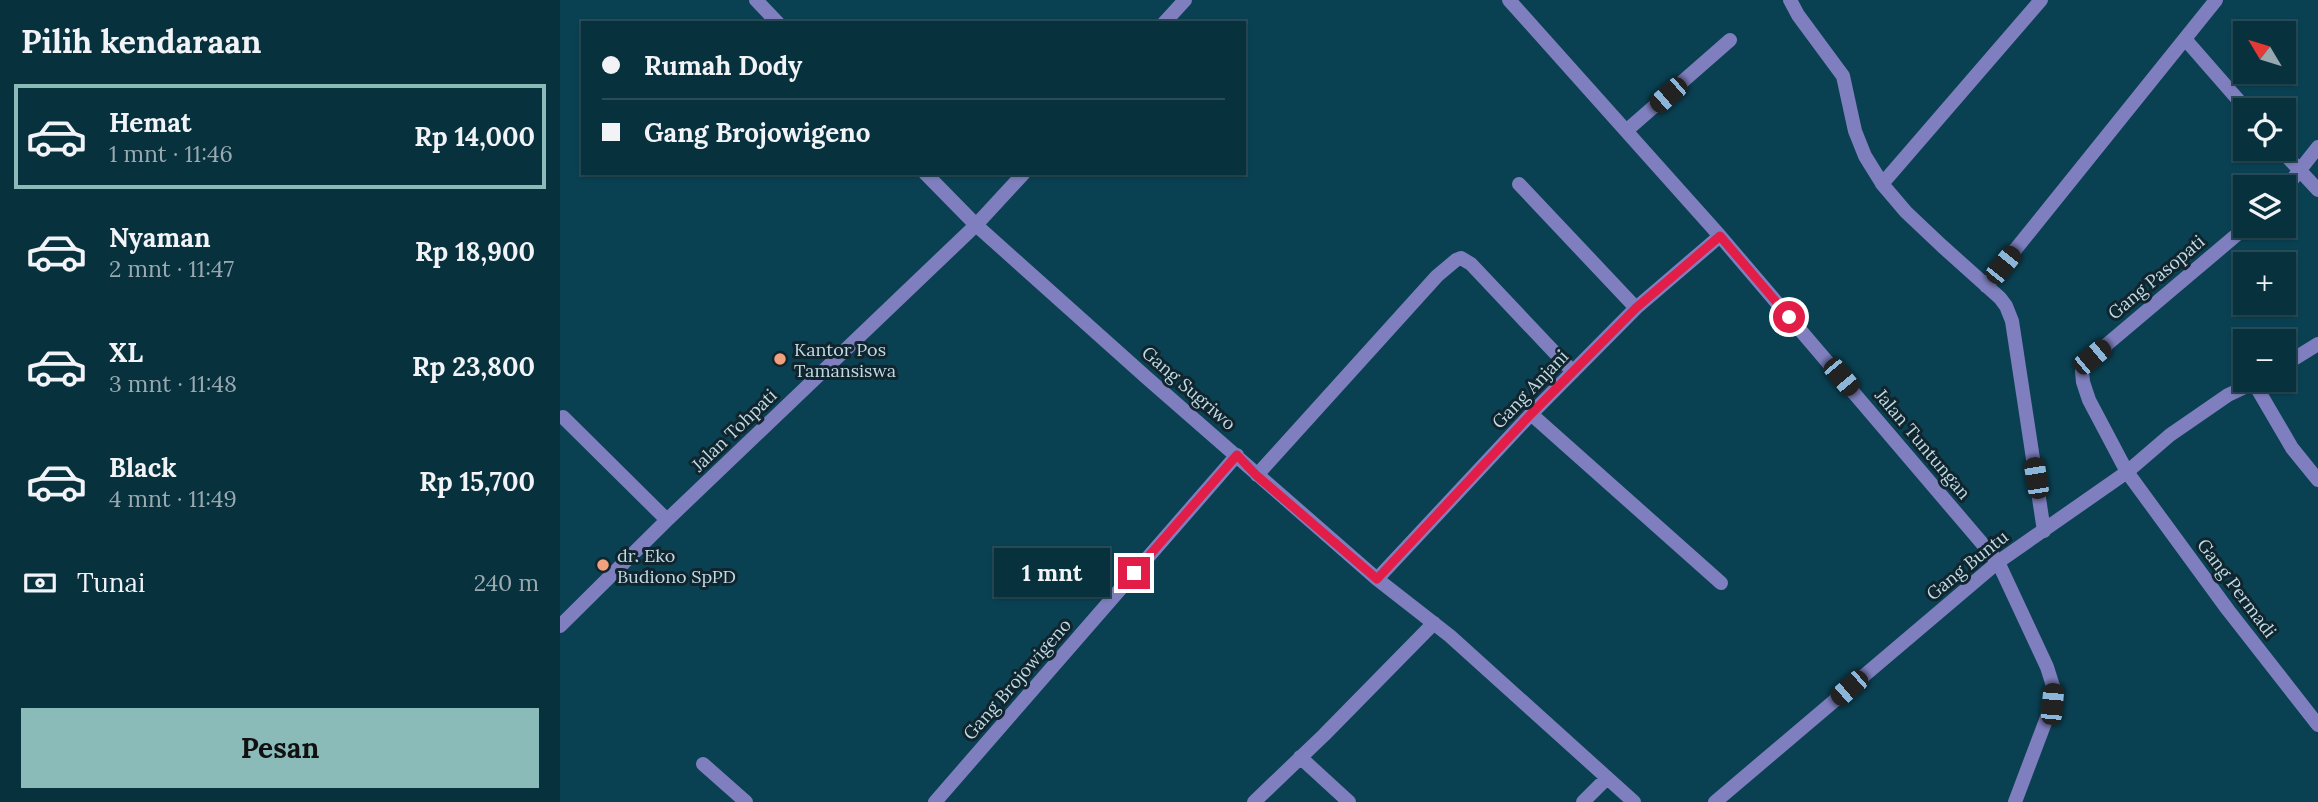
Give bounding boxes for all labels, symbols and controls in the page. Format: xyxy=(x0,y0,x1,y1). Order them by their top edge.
text: Pilih kendaraan xyxy=(21,21,261,62)
north arrow xyxy=(2233,21,2296,84)
map controls xyxy=(2233,21,2296,392)
text: Rumah Dody xyxy=(644,49,802,82)
car xyxy=(1646,73,1691,117)
button: locate xyxy=(2233,98,2296,161)
icon: car xyxy=(25,105,88,168)
text: Hemat xyxy=(109,106,191,139)
text: Gang Brojowigeno xyxy=(644,116,871,149)
text: Rp 14,000 xyxy=(414,120,535,153)
text: 1 mnt · 11:46 xyxy=(109,139,233,168)
button: layers xyxy=(2233,175,2296,238)
icon: car xyxy=(25,220,88,283)
text: Nyaman xyxy=(109,221,210,254)
street label: Gang Pasopati xyxy=(2103,230,2209,324)
text: Rp 18,900 xyxy=(415,235,535,268)
car xyxy=(1982,242,2025,288)
button: + xyxy=(2233,252,2296,315)
text: 2 mnt · 11:47 xyxy=(109,254,234,283)
route start xyxy=(1773,301,1805,333)
button: − xyxy=(2233,329,2296,392)
icon: car xyxy=(25,335,88,398)
car xyxy=(2070,335,2115,379)
text: XL xyxy=(109,336,143,369)
place label: Kantor Pos Tamansiswa xyxy=(794,338,896,382)
street label: Gang Sugriwo xyxy=(1137,341,1241,435)
street label: Gang Anjani xyxy=(1487,345,1573,433)
text: Rp 23,800 xyxy=(412,350,535,383)
marker: Kantor Pos Tamansiswa xyxy=(772,351,788,367)
car xyxy=(1820,354,1863,400)
text: 3 mnt · 11:48 xyxy=(109,369,237,398)
street label: Jalan Tuntungan xyxy=(1869,383,1976,504)
street label: Jalan Tohpati xyxy=(686,384,781,477)
icon: car xyxy=(25,450,88,513)
text: Black xyxy=(109,451,177,484)
car xyxy=(2023,456,2050,500)
text: Rp 15,700 xyxy=(419,465,535,498)
text: 4 mnt · 11:49 xyxy=(109,484,237,513)
street label: Gang Buntu xyxy=(1921,525,2013,605)
street label: Gang Permadi xyxy=(2192,534,2282,642)
place label: dr. Eko Budiono SpPD xyxy=(617,544,736,588)
callout: 1 mnt xyxy=(994,548,1110,598)
marker: dr. Eko Budiono SpPD xyxy=(595,557,611,573)
route end xyxy=(1118,557,1150,589)
text: 1 mnt xyxy=(1022,558,1082,587)
icon: cash xyxy=(21,564,59,602)
text: Tunai xyxy=(77,566,145,599)
text: 240 m xyxy=(474,568,539,597)
street label: Gang Brojowigeno xyxy=(958,614,1076,744)
car xyxy=(1827,666,1872,710)
car xyxy=(2040,682,2065,726)
button: Pesan xyxy=(21,708,539,788)

